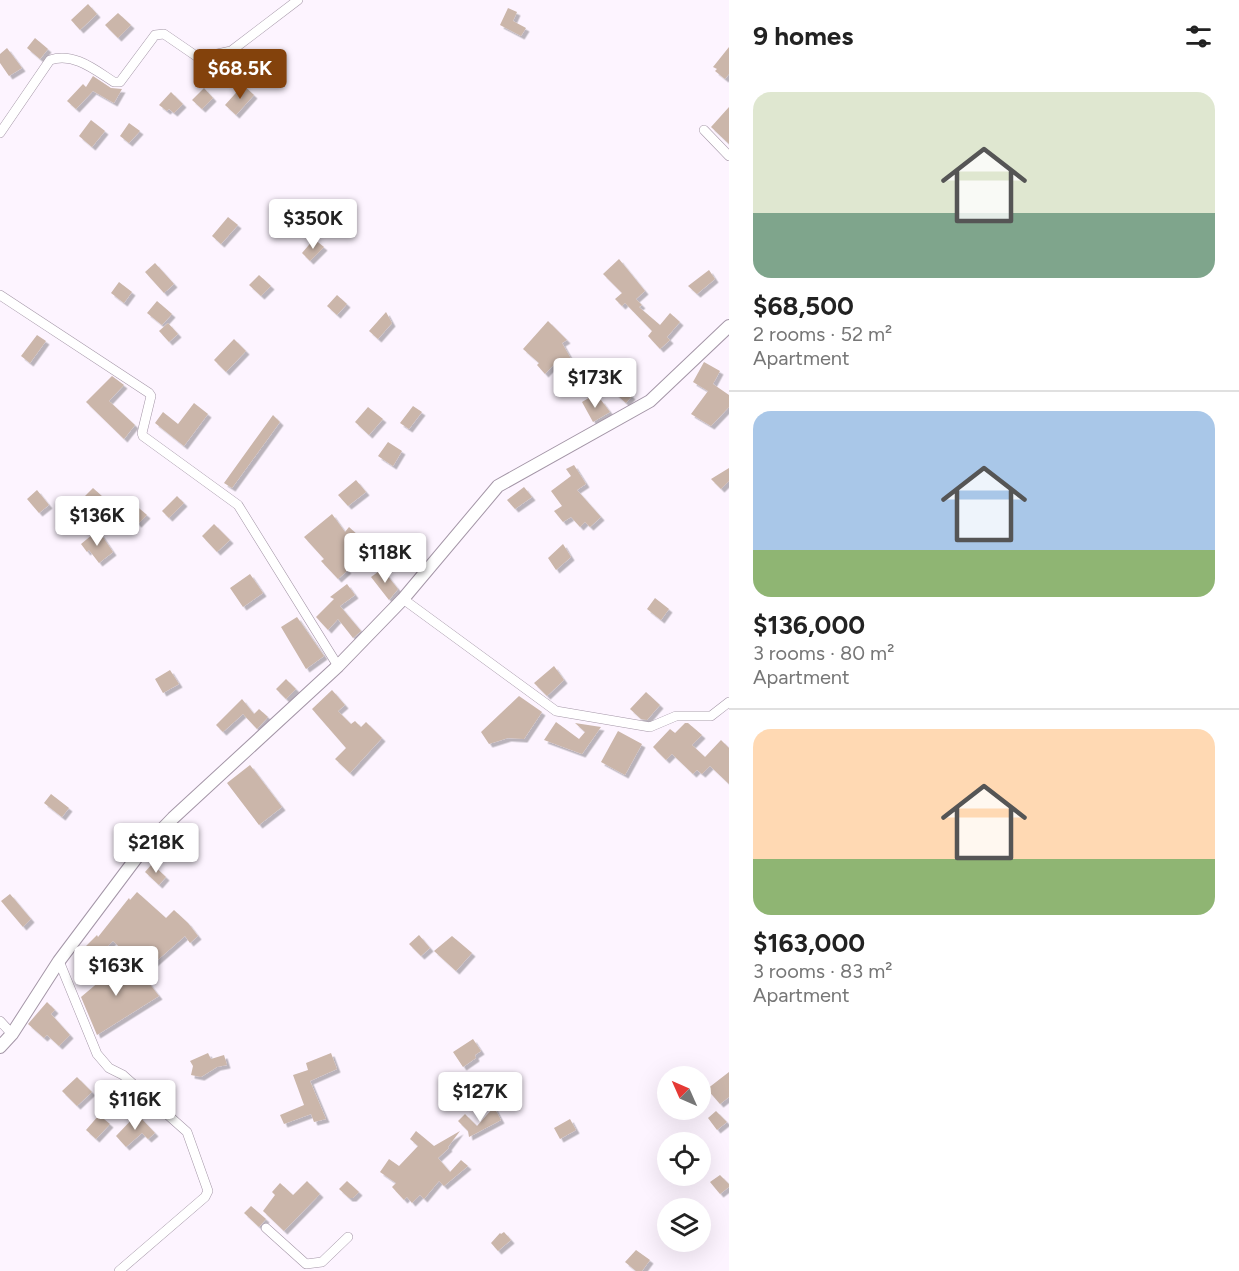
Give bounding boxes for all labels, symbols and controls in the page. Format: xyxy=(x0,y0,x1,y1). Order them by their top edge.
text: 9 homes xyxy=(753,20,853,52)
icon: filters xyxy=(1182,20,1215,53)
pin: $68.5K xyxy=(191,49,289,100)
text: $68.5K xyxy=(208,56,272,80)
icon: home xyxy=(930,131,1038,239)
pin: $350K xyxy=(271,199,355,250)
text: $350K xyxy=(283,206,343,230)
text: $68,500 xyxy=(753,290,854,322)
text: 2 rooms · 52 m² xyxy=(753,322,892,346)
text: Apartment xyxy=(753,346,850,370)
pin: $173K xyxy=(553,358,637,409)
text: $173K xyxy=(567,365,623,389)
icon: home xyxy=(930,450,1038,558)
pin: $136K xyxy=(55,496,139,547)
text: $136K xyxy=(69,503,125,527)
pin: $118K xyxy=(343,533,427,584)
text: $118K xyxy=(358,540,412,564)
text: $136,000 xyxy=(753,609,865,641)
text: 3 rooms · 80 m² xyxy=(753,641,894,665)
text: Apartment xyxy=(753,665,850,689)
icon: home xyxy=(930,768,1038,876)
pin: $218K xyxy=(114,823,198,874)
text: $218K xyxy=(128,830,184,854)
text: $163,000 xyxy=(753,927,865,959)
pin: $163K xyxy=(74,946,158,997)
text: $163K xyxy=(88,953,144,977)
text: 3 rooms · 83 m² xyxy=(753,959,892,983)
text: Apartment xyxy=(753,983,850,1007)
north arrow xyxy=(657,1066,711,1120)
map controls xyxy=(657,1066,711,1252)
pin: $127K xyxy=(438,1072,522,1123)
text: $127K xyxy=(452,1079,508,1103)
pin: $116K xyxy=(93,1080,177,1131)
text: $116K xyxy=(109,1087,161,1111)
button: locate xyxy=(657,1132,711,1186)
button: layers xyxy=(657,1198,711,1252)

